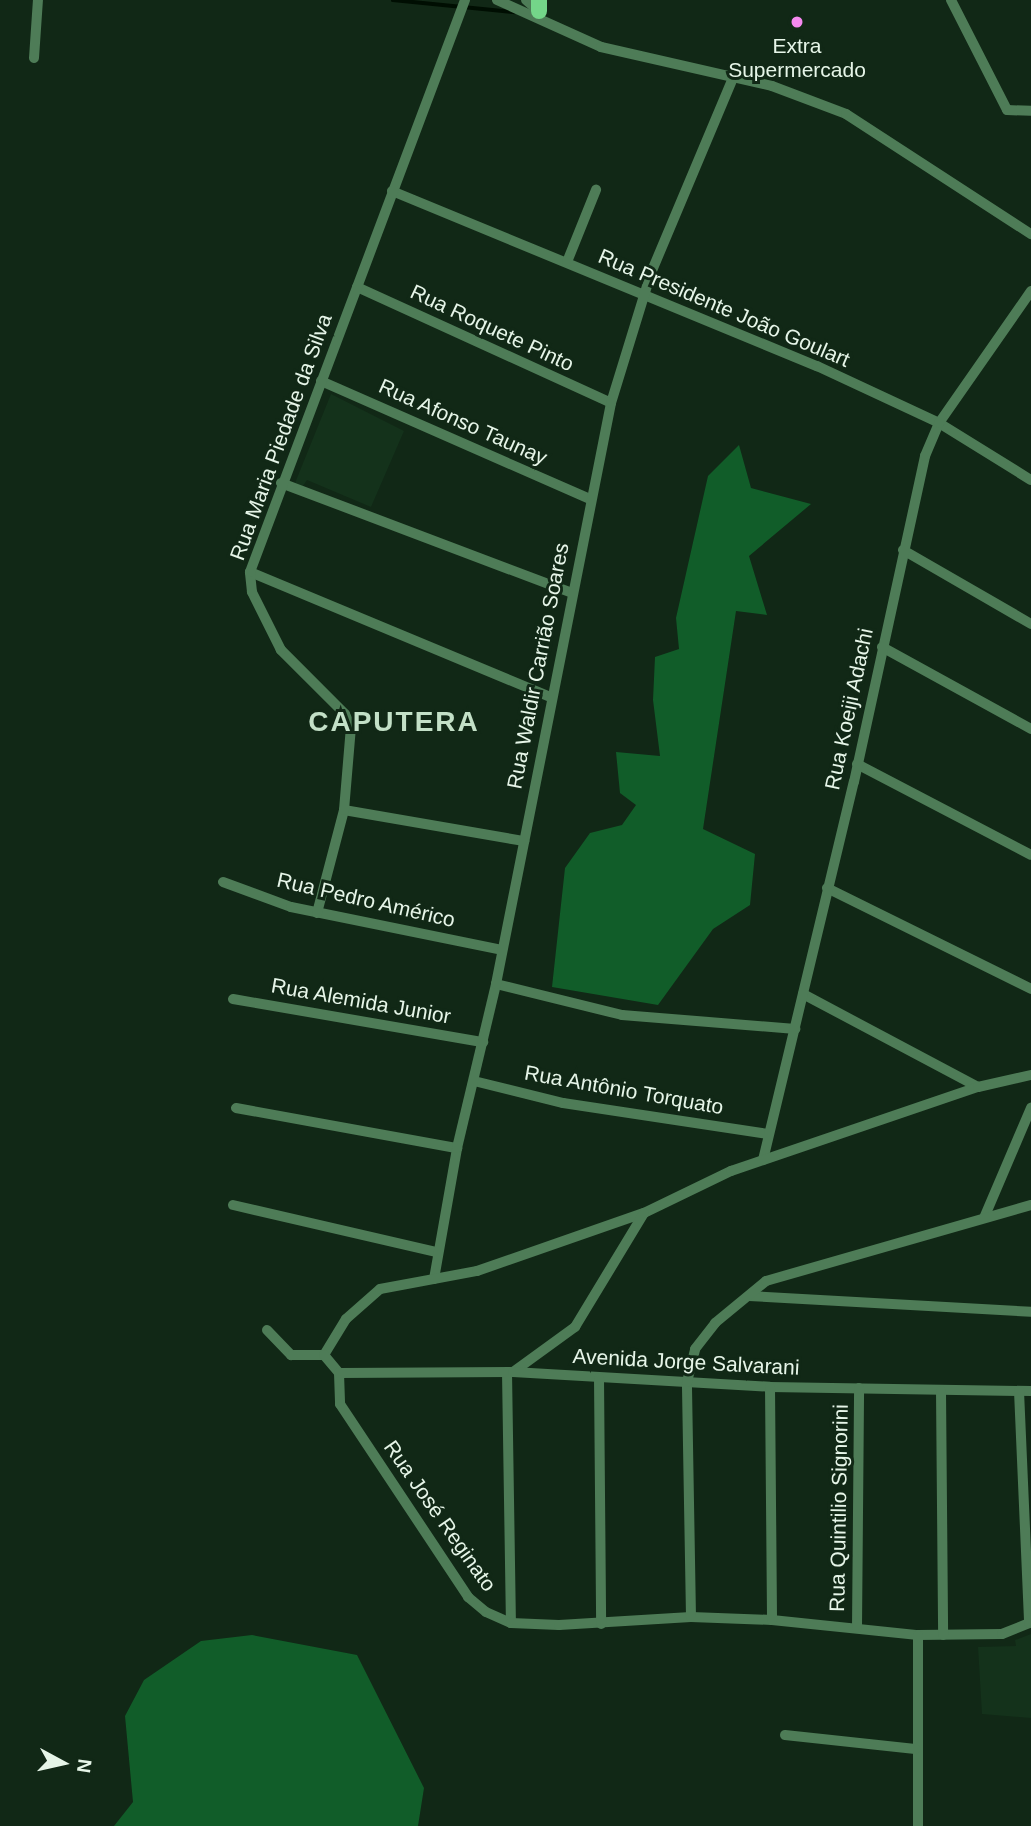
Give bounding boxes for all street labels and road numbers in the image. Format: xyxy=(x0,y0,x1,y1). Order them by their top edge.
street label: Rua Presidente João Goulart xyxy=(594,243,854,373)
street label: Rua Roquete Pinto xyxy=(406,279,578,377)
street label: Rua Maria Piedade da Silva xyxy=(225,310,337,564)
street label: Rua Afonso Taunay xyxy=(374,373,552,471)
street label: Rua Waldir Carrião Soares xyxy=(502,541,574,791)
street label: Rua Koeiji Adachi xyxy=(819,625,879,793)
street label: Rua Pedro Américo xyxy=(274,867,458,933)
street label: Rua Alemida Junior xyxy=(269,973,453,1029)
street label: Rua Antônio Torquato xyxy=(522,1060,726,1120)
street label: Avenida Jorge Salvarani xyxy=(572,1343,800,1381)
street label: Rua Quintilio Signorini xyxy=(825,1404,853,1612)
street label: Rua José Reginato xyxy=(378,1436,502,1596)

